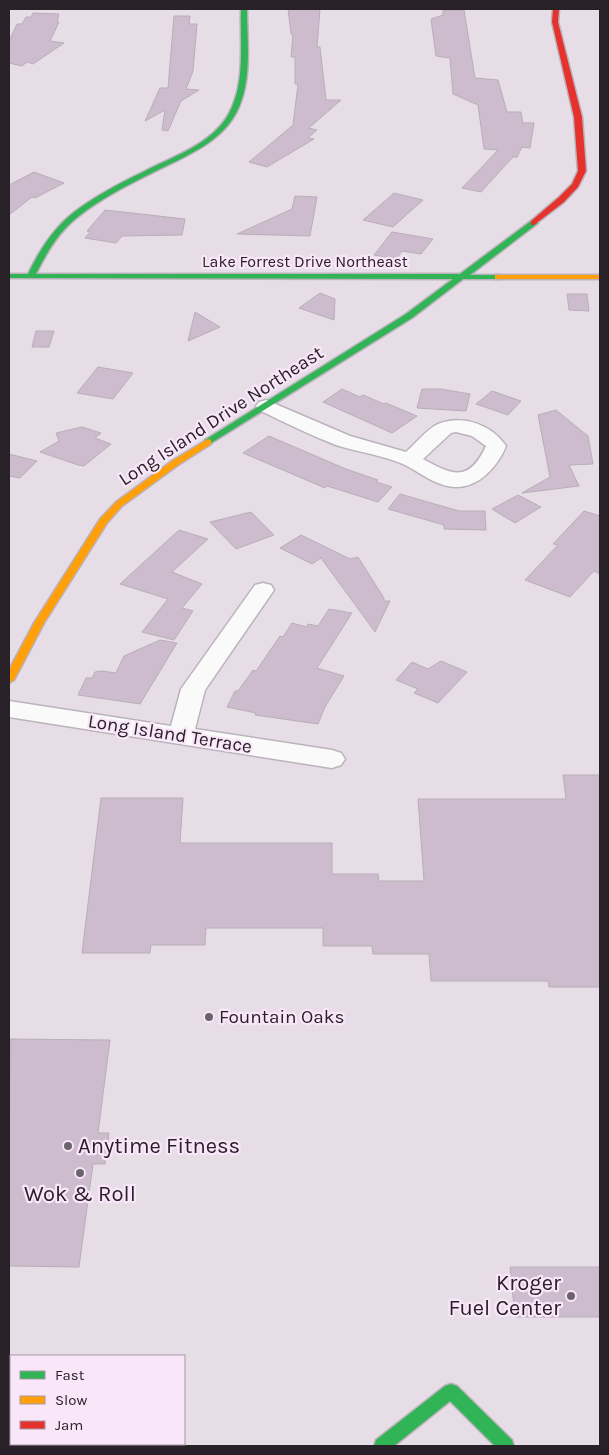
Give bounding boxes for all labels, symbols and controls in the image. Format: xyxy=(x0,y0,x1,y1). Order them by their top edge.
street label: Lake Forrest Drive Northeast xyxy=(202,252,408,271)
street label: Long Island Drive Northeast xyxy=(115,342,327,490)
street label: Long Island Terrace xyxy=(86,710,254,758)
place label: Fountain Oaks xyxy=(219,1006,344,1028)
marker: Fountain Oaks xyxy=(203,1011,215,1023)
place label: Anytime Fitness xyxy=(78,1133,240,1159)
marker: Anytime Fitness xyxy=(62,1140,74,1152)
marker: Wok & Roll xyxy=(74,1167,86,1179)
place label: Wok & Roll xyxy=(24,1181,136,1207)
place label: Kroger Fuel Center xyxy=(448,1270,561,1321)
marker: Kroger Fuel Center xyxy=(565,1290,577,1302)
legend xyxy=(10,1355,185,1445)
text: Fast xyxy=(55,1366,85,1384)
text: Slow xyxy=(55,1391,87,1409)
text: Jam xyxy=(55,1416,83,1434)

